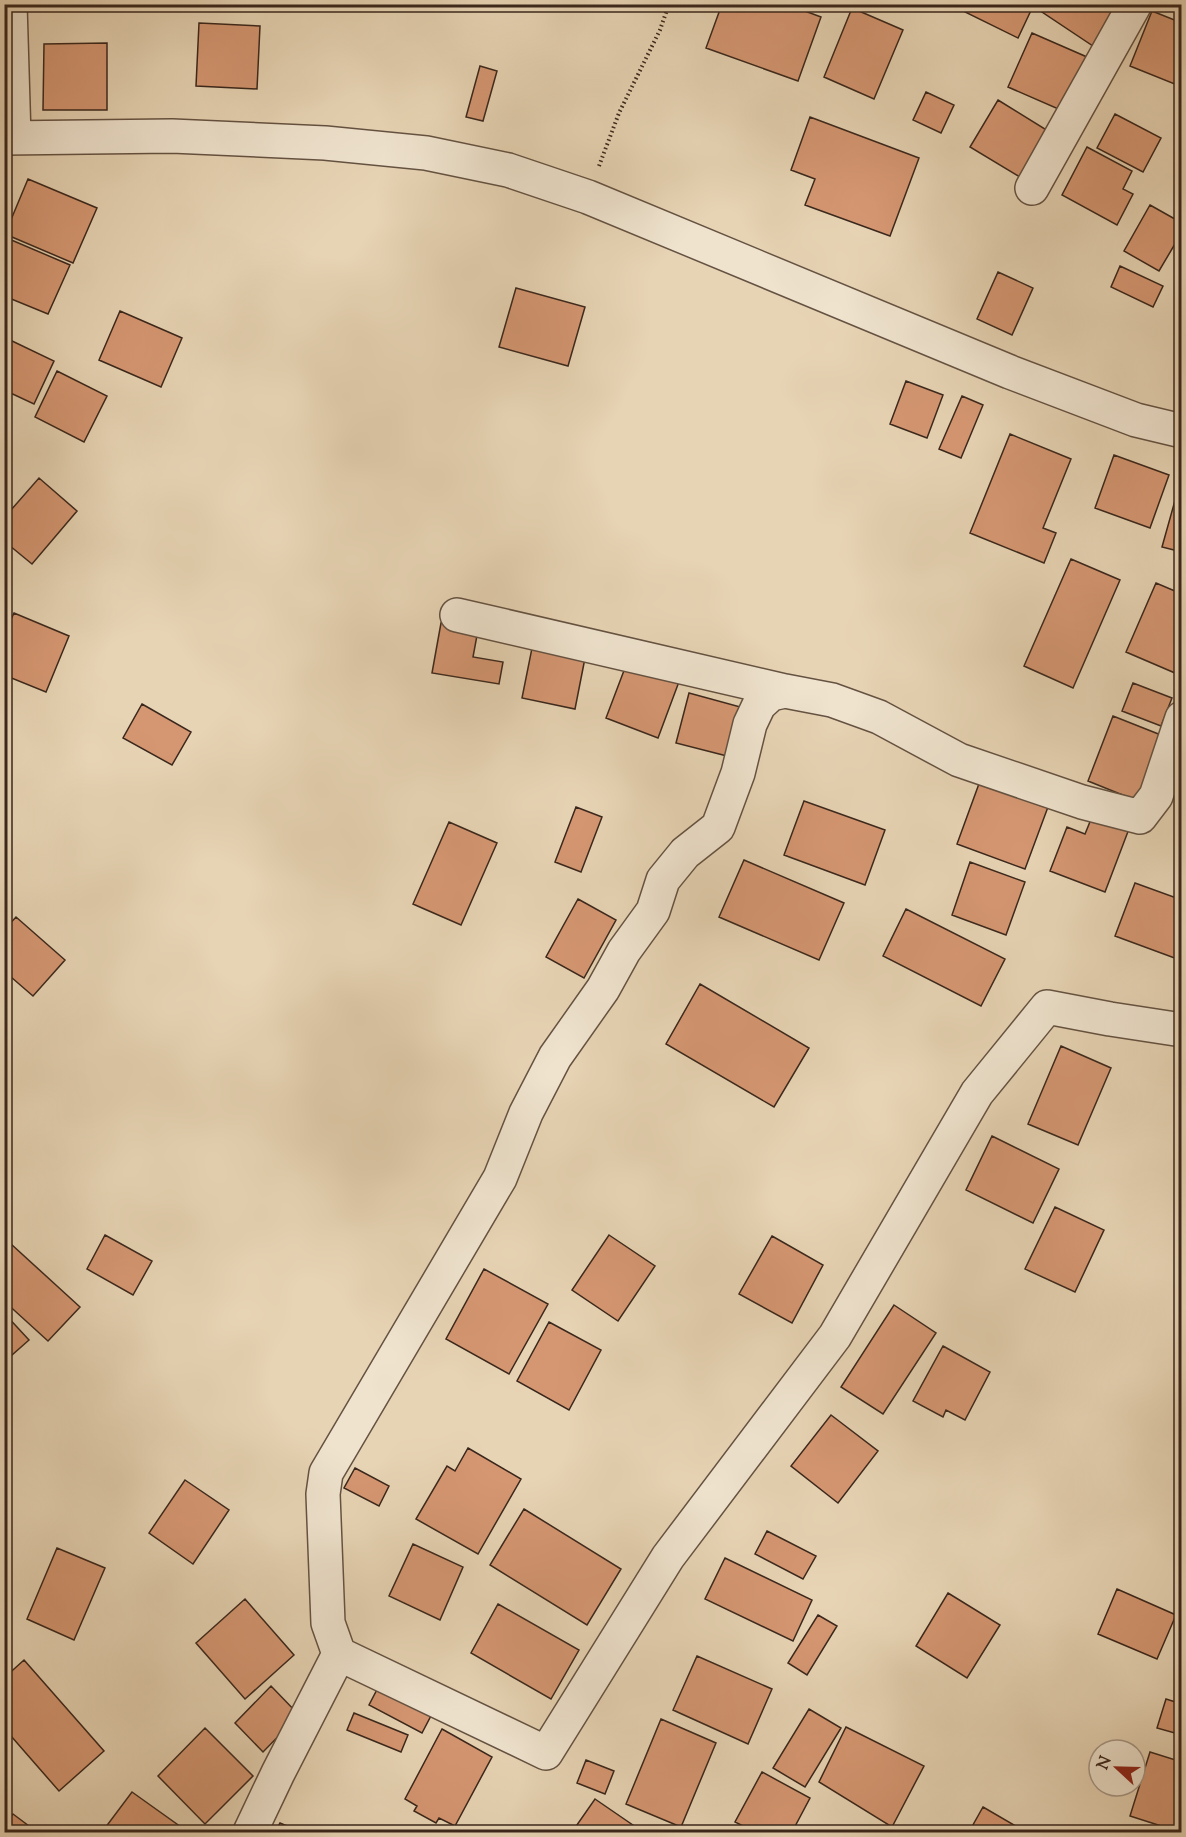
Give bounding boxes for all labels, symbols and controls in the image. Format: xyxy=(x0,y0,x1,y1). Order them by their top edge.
north arrow xyxy=(1087,1738,1147,1798)
text: N xyxy=(1092,1753,1119,1774)

